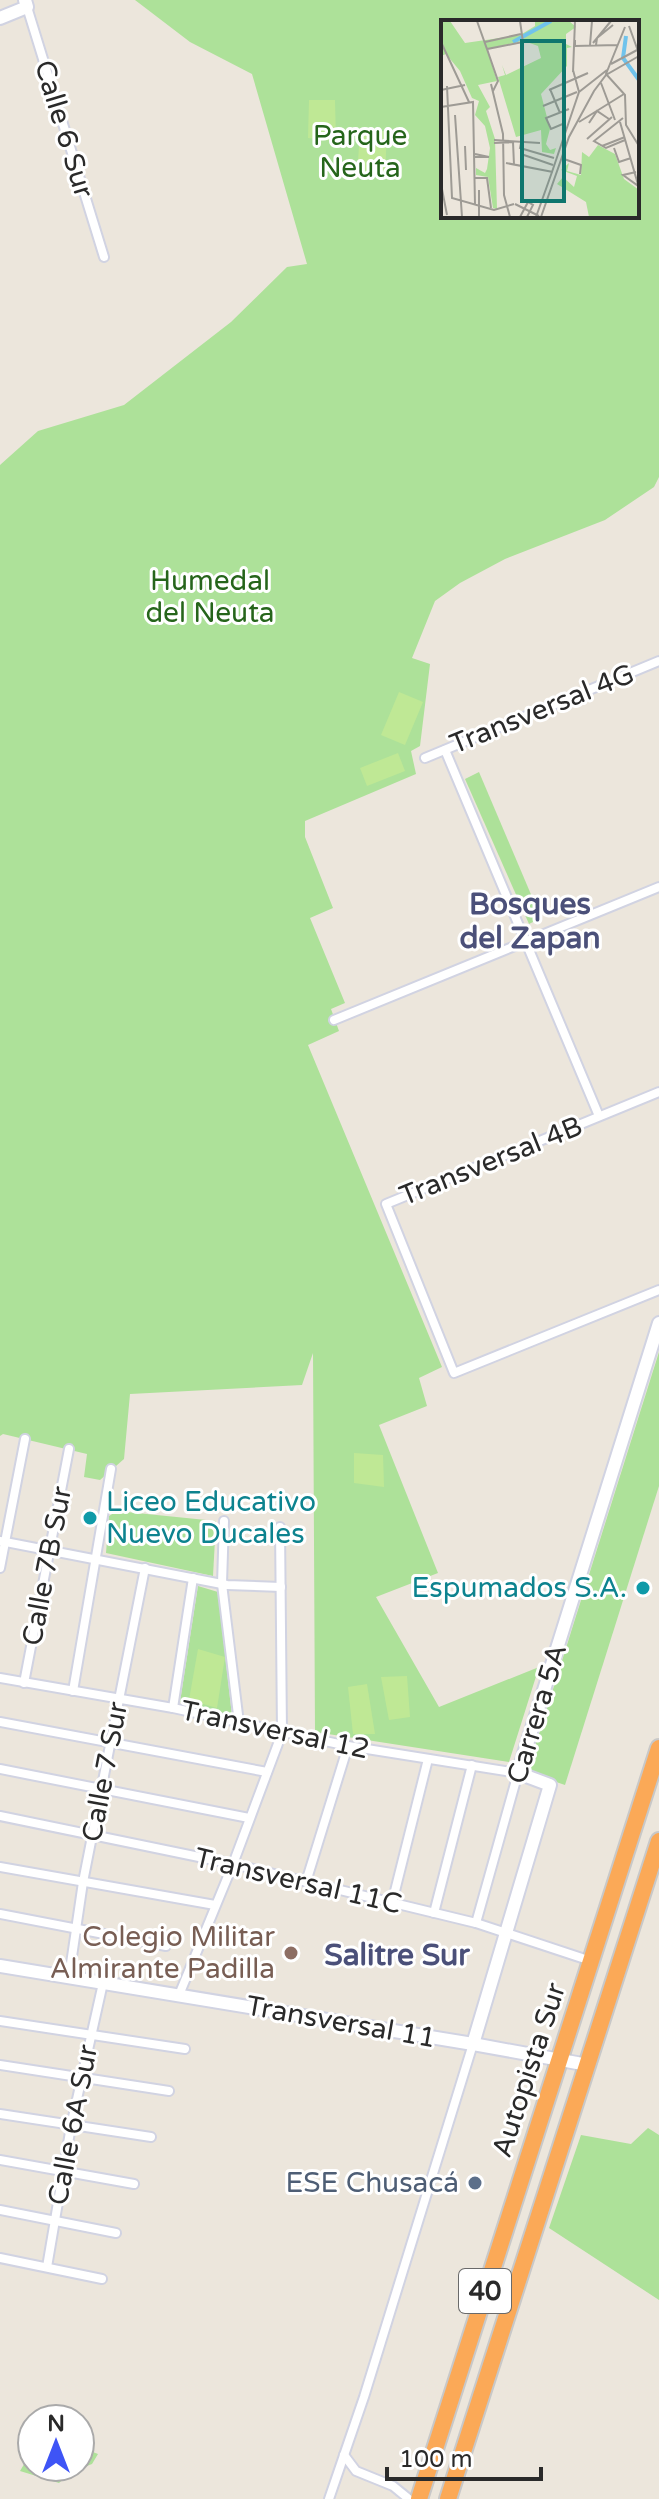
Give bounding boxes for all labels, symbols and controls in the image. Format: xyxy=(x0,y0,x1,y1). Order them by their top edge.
inset map xyxy=(441,20,639,218)
street label: Calle 6 Sur xyxy=(27,56,101,202)
park label: Parque Neuta xyxy=(313,119,407,185)
park label: Humedal del Neuta xyxy=(145,564,275,630)
street label: Transversal 4G xyxy=(445,657,639,761)
district label: Bosques del Zapan xyxy=(459,886,601,957)
street label: Transversal 4B xyxy=(395,1109,587,1213)
street label: Calle 7B Sur xyxy=(15,1483,79,1648)
place label: Liceo Educativo Nuevo Ducales xyxy=(106,1485,316,1551)
marker: Liceo Educativo Nuevo Ducales xyxy=(81,1509,99,1527)
place label: Espumados S.A. xyxy=(412,1571,627,1605)
marker: Espumados S.A. xyxy=(634,1579,652,1597)
street label: Carrera 5A xyxy=(500,1640,574,1788)
street label: Transversal 12 xyxy=(178,1693,372,1767)
street label: Calle 7 Sur xyxy=(75,1699,135,1845)
street label: Transversal 11C xyxy=(191,1841,405,1921)
place label: Colegio Militar Almirante Padilla xyxy=(50,1920,275,1986)
district label: Salitre Sur xyxy=(324,1937,470,1974)
marker: Colegio Militar Almirante Padilla xyxy=(282,1944,300,1962)
street label: Autopista Sur xyxy=(485,1978,573,2162)
street label: Transversal 11 xyxy=(243,1989,439,2055)
street label: Calle 6A Sur xyxy=(41,2042,105,2208)
place label: ESE Chusacá xyxy=(285,2166,459,2200)
marker: ESE Chusacá xyxy=(466,2174,484,2192)
road number: 40 xyxy=(459,2269,511,2313)
north arrow xyxy=(16,2403,96,2483)
text: N xyxy=(47,2411,65,2437)
scale bar xyxy=(387,2431,541,2481)
text: 100 m xyxy=(399,2445,473,2474)

